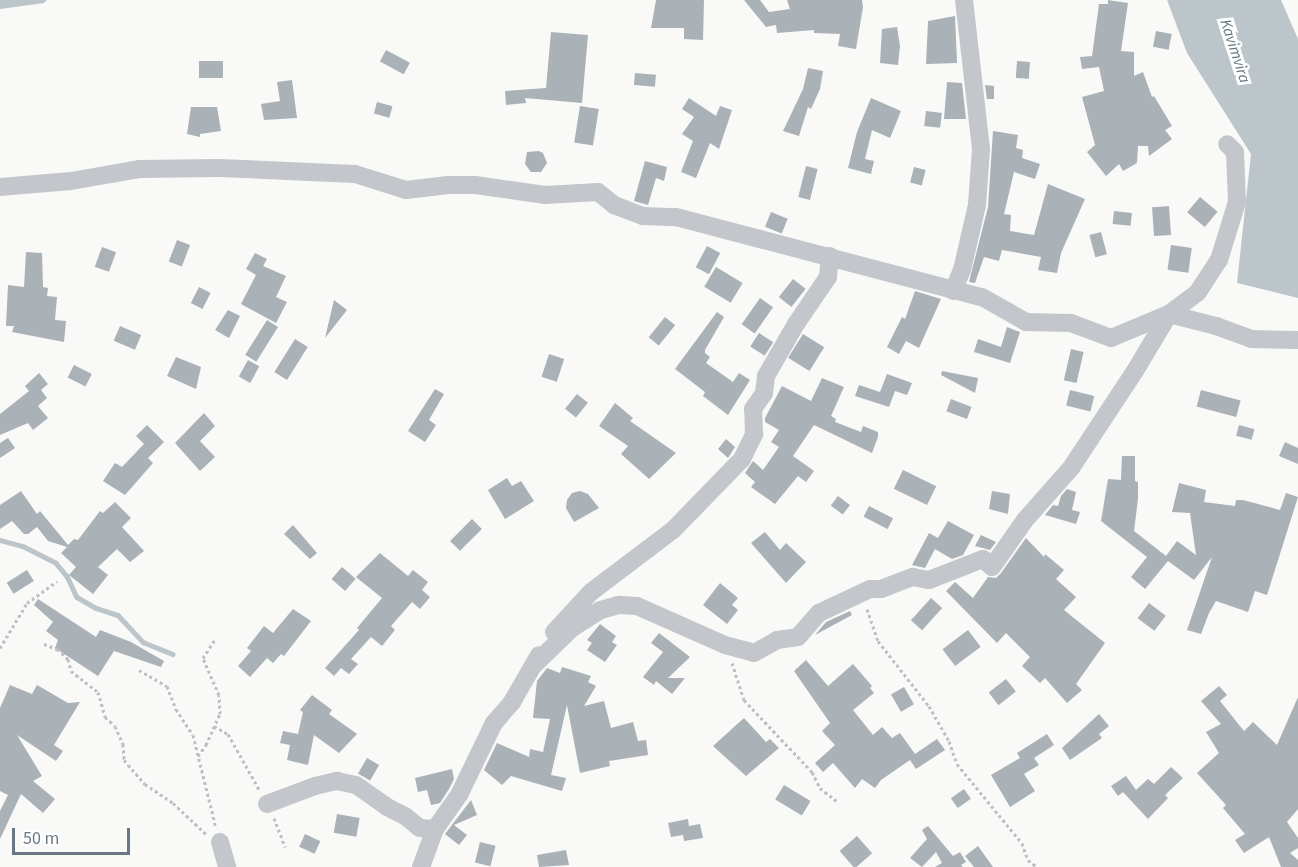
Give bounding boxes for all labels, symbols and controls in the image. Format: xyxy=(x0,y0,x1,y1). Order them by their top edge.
water label: Kavimvira xyxy=(1216,17,1254,85)
scale bar xyxy=(15,816,134,854)
text: 50 m xyxy=(23,826,59,851)

